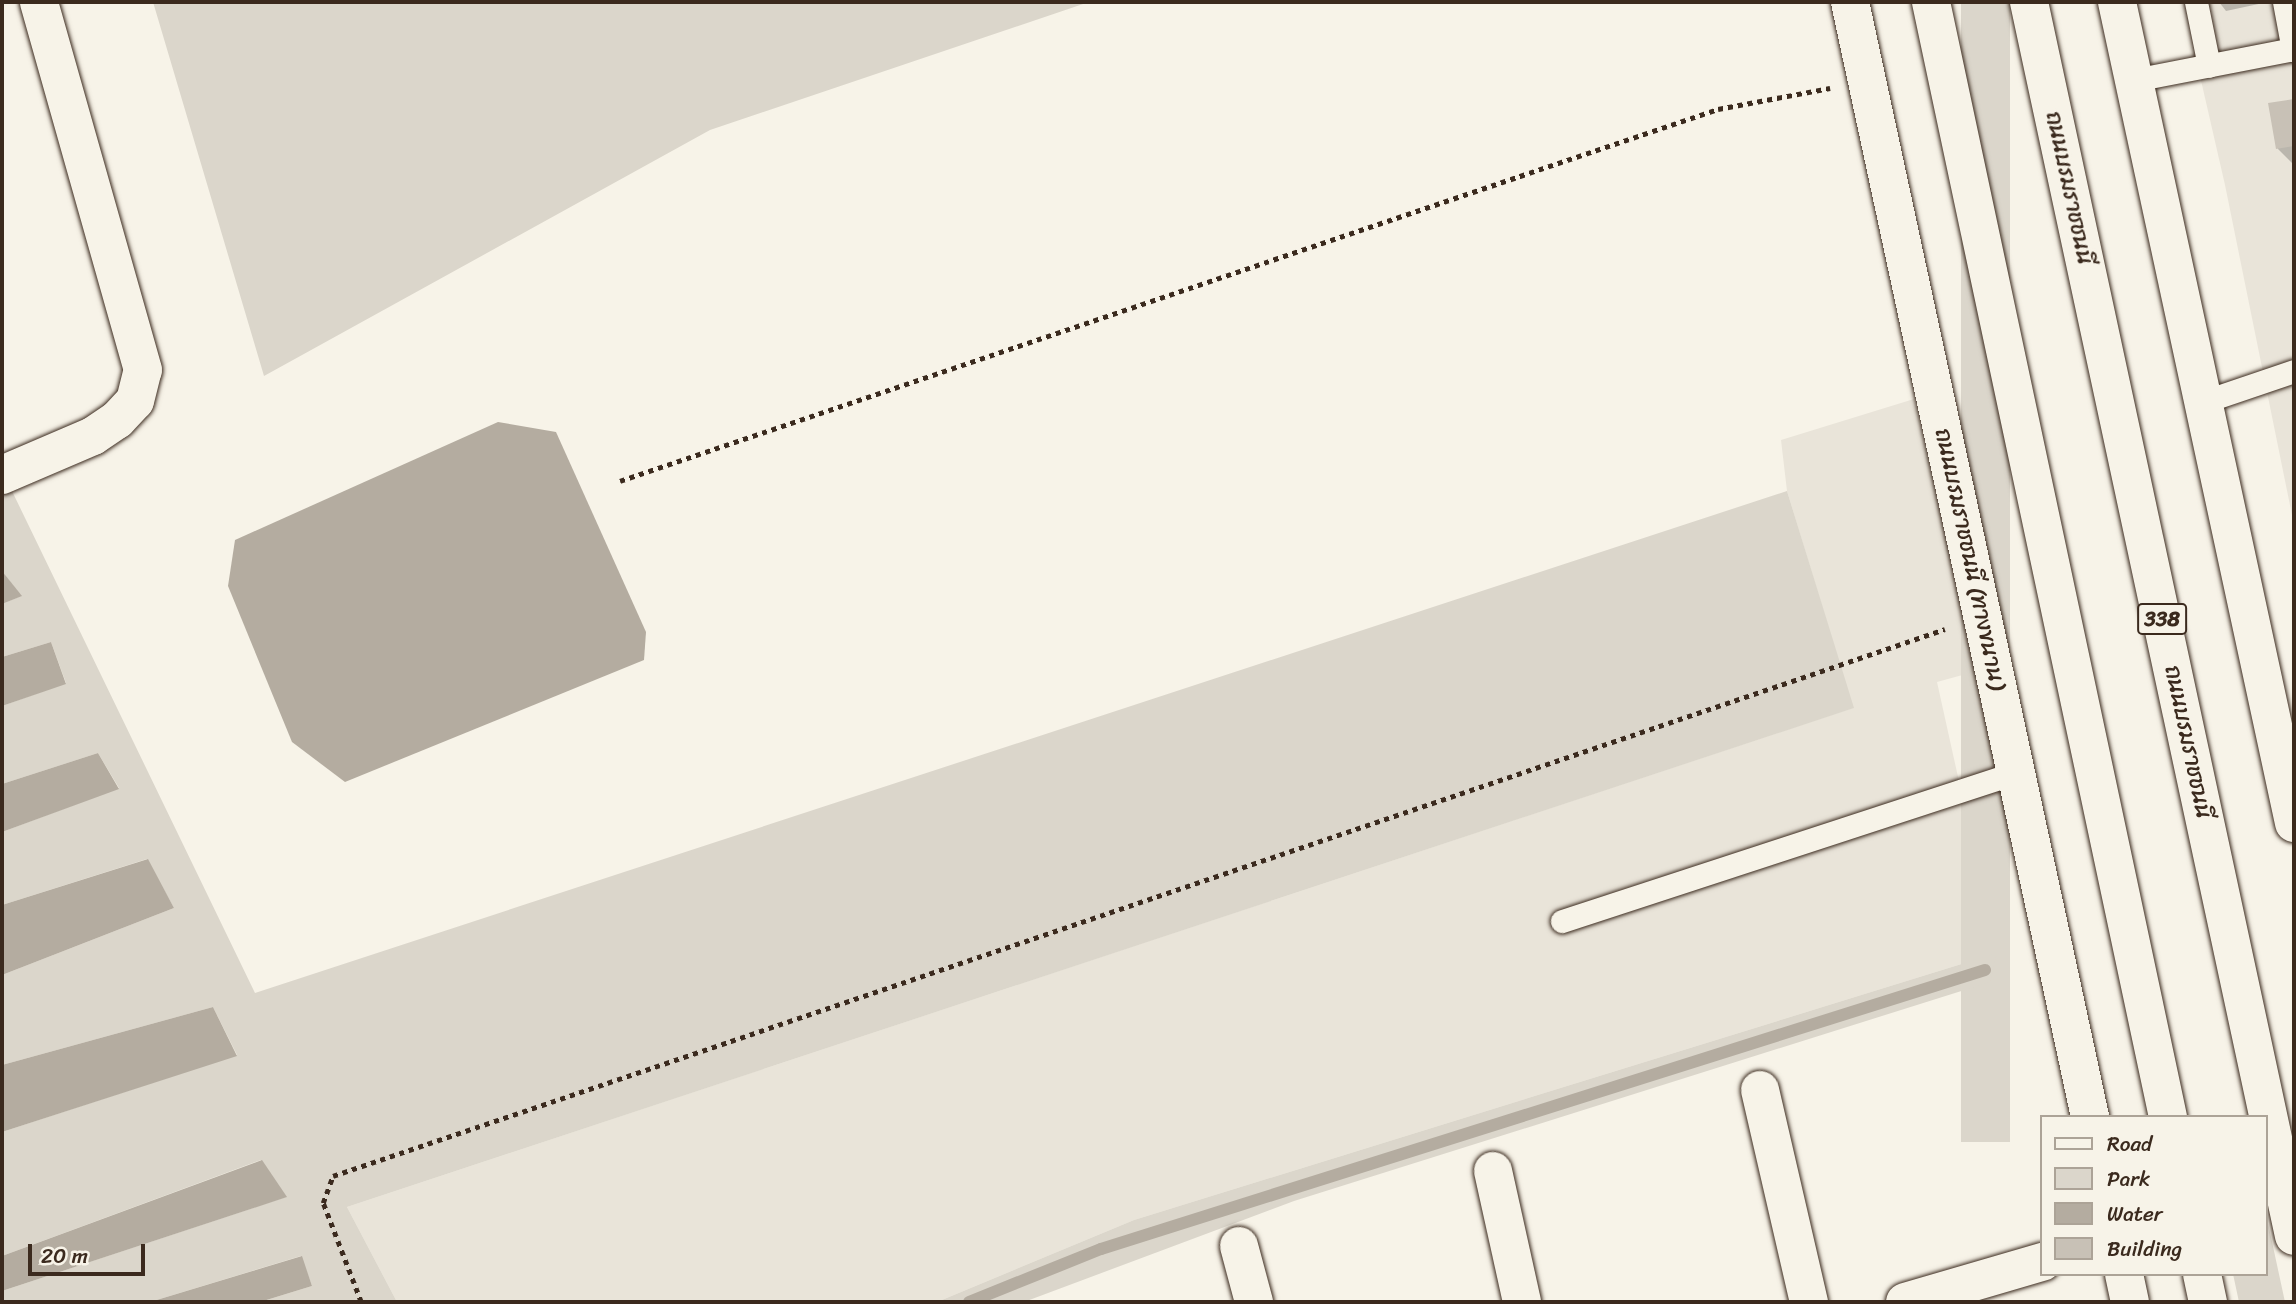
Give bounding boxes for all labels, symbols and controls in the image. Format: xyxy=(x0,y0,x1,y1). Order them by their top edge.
street label: ถนนบรมราชชนนี xyxy=(2039,109,2099,267)
street label: ถนนบรมราชชนนี (ทางขนาน) xyxy=(1929,426,2011,692)
road number: 338 xyxy=(2136,602,2188,636)
street label: ถนนบรมราชชนนี xyxy=(2158,663,2218,821)
legend xyxy=(2040,1115,2268,1276)
text: Road xyxy=(2107,1125,2152,1163)
text: Park xyxy=(2107,1160,2150,1198)
text: Water xyxy=(2107,1195,2162,1233)
scale bar xyxy=(32,1230,149,1274)
text: Building xyxy=(2107,1230,2182,1268)
text: 20 m xyxy=(41,1237,88,1275)

